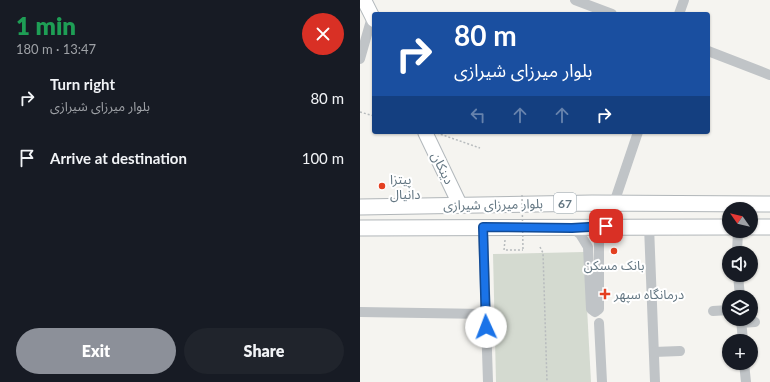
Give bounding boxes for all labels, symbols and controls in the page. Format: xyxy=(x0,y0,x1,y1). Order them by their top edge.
text: 1 min xyxy=(16,11,76,40)
button: close xyxy=(302,13,344,55)
text: 80 m xyxy=(454,18,517,52)
icon: right xyxy=(388,28,440,80)
text: 180 m · 13:47 xyxy=(16,41,96,57)
text: بلوار میرزای شیرازی xyxy=(454,59,592,81)
text: Turn right xyxy=(50,75,115,93)
icon: right xyxy=(16,87,38,109)
text: 80 m xyxy=(310,89,344,107)
text: بلوار میرزای شیرازی xyxy=(50,98,150,114)
icon: left xyxy=(467,104,489,126)
icon: ahead xyxy=(509,104,531,126)
icon: ahead xyxy=(551,104,573,126)
icon: right xyxy=(593,104,615,126)
icon: arrive xyxy=(16,147,38,169)
text: Arrive at destination xyxy=(50,149,187,167)
text: 100 m xyxy=(302,149,344,167)
street label: دینکان xyxy=(427,149,458,187)
place label: پیتزا دانیال xyxy=(390,171,420,203)
marker: پیتزا دانیال xyxy=(377,181,387,191)
road number: 67 xyxy=(554,193,576,213)
street label: بلوار میرزای شیرازی xyxy=(443,195,543,214)
north arrow xyxy=(722,202,758,238)
map controls xyxy=(722,202,758,370)
pin xyxy=(589,209,623,243)
icon: arrive xyxy=(595,215,617,237)
marker: بانک مسکن xyxy=(609,246,619,256)
button: sound xyxy=(722,246,758,282)
place label: بانک مسکن xyxy=(584,257,644,274)
place label: درمانگاه سپهر xyxy=(613,286,684,304)
marker: درمانگاه سپهر xyxy=(599,288,611,300)
button: layers xyxy=(722,290,758,326)
position arrow xyxy=(465,306,507,348)
button: Exit xyxy=(16,328,176,374)
button: Share xyxy=(184,328,344,374)
button: + xyxy=(722,334,758,370)

